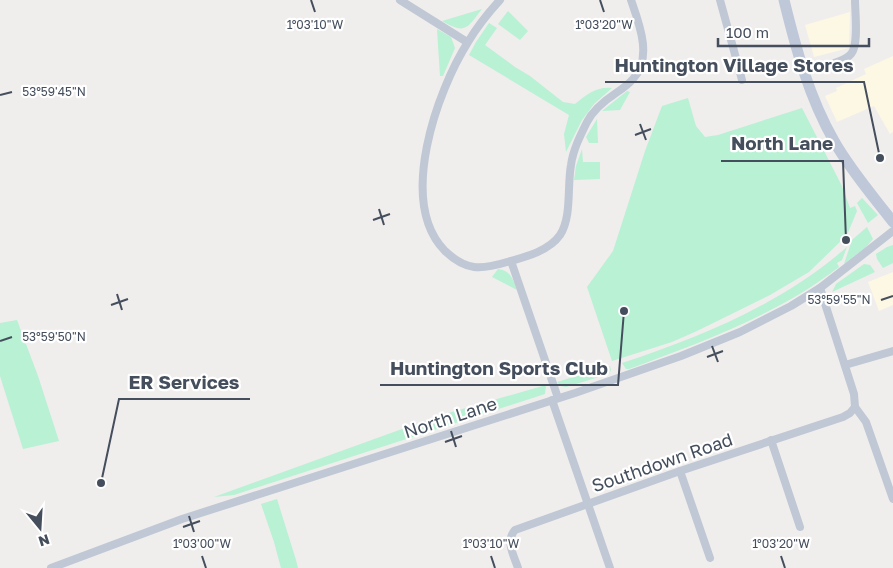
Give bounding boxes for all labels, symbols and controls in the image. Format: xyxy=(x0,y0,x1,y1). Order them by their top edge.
scale bar xyxy=(718,15,869,47)
text: 1°03'10"W xyxy=(287,17,344,32)
text: 1°03'20"W xyxy=(575,17,633,32)
text: 100 m xyxy=(726,23,769,41)
callout: Huntington Village Stores xyxy=(605,48,864,82)
text: Huntington Village Stores xyxy=(614,53,854,76)
text: 53°59'45"N xyxy=(22,84,86,99)
callout: North Lane xyxy=(721,127,843,161)
text: North Lane xyxy=(731,131,833,154)
text: 53°59'55"N xyxy=(807,292,871,307)
text: 53°59'50"N xyxy=(22,329,86,344)
callout: Huntington Sports Club xyxy=(380,351,618,385)
text: Huntington Sports Club xyxy=(390,356,608,379)
callout: ER Services xyxy=(119,365,250,399)
text: ER Services xyxy=(128,370,240,393)
street label: North Lane xyxy=(401,392,499,442)
street label: Southdown Road xyxy=(589,428,735,496)
north arrow xyxy=(15,503,65,553)
text: N xyxy=(36,531,52,551)
text: 1°03'00"W xyxy=(173,536,231,551)
text: 1°03'10"W xyxy=(463,536,520,551)
text: 1°03'20"W xyxy=(752,536,810,551)

